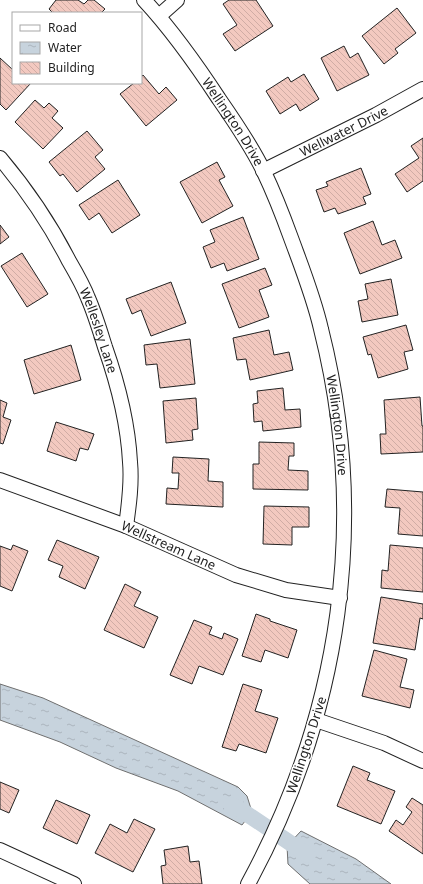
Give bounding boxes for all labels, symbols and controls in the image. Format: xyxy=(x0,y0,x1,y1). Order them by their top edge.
legend xyxy=(12,12,142,84)
text: Road xyxy=(48,19,77,36)
text: Water xyxy=(48,39,82,56)
text: Building xyxy=(48,59,95,76)
street label: Wellington Drive xyxy=(198,74,268,169)
street label: Wellwater Drive xyxy=(296,101,391,161)
street label: Wellesley Lane xyxy=(76,285,122,375)
street label: Wellington Drive xyxy=(322,373,352,476)
street label: Wellstream Lane xyxy=(119,516,219,574)
street label: Wellington Drive xyxy=(282,694,330,796)

